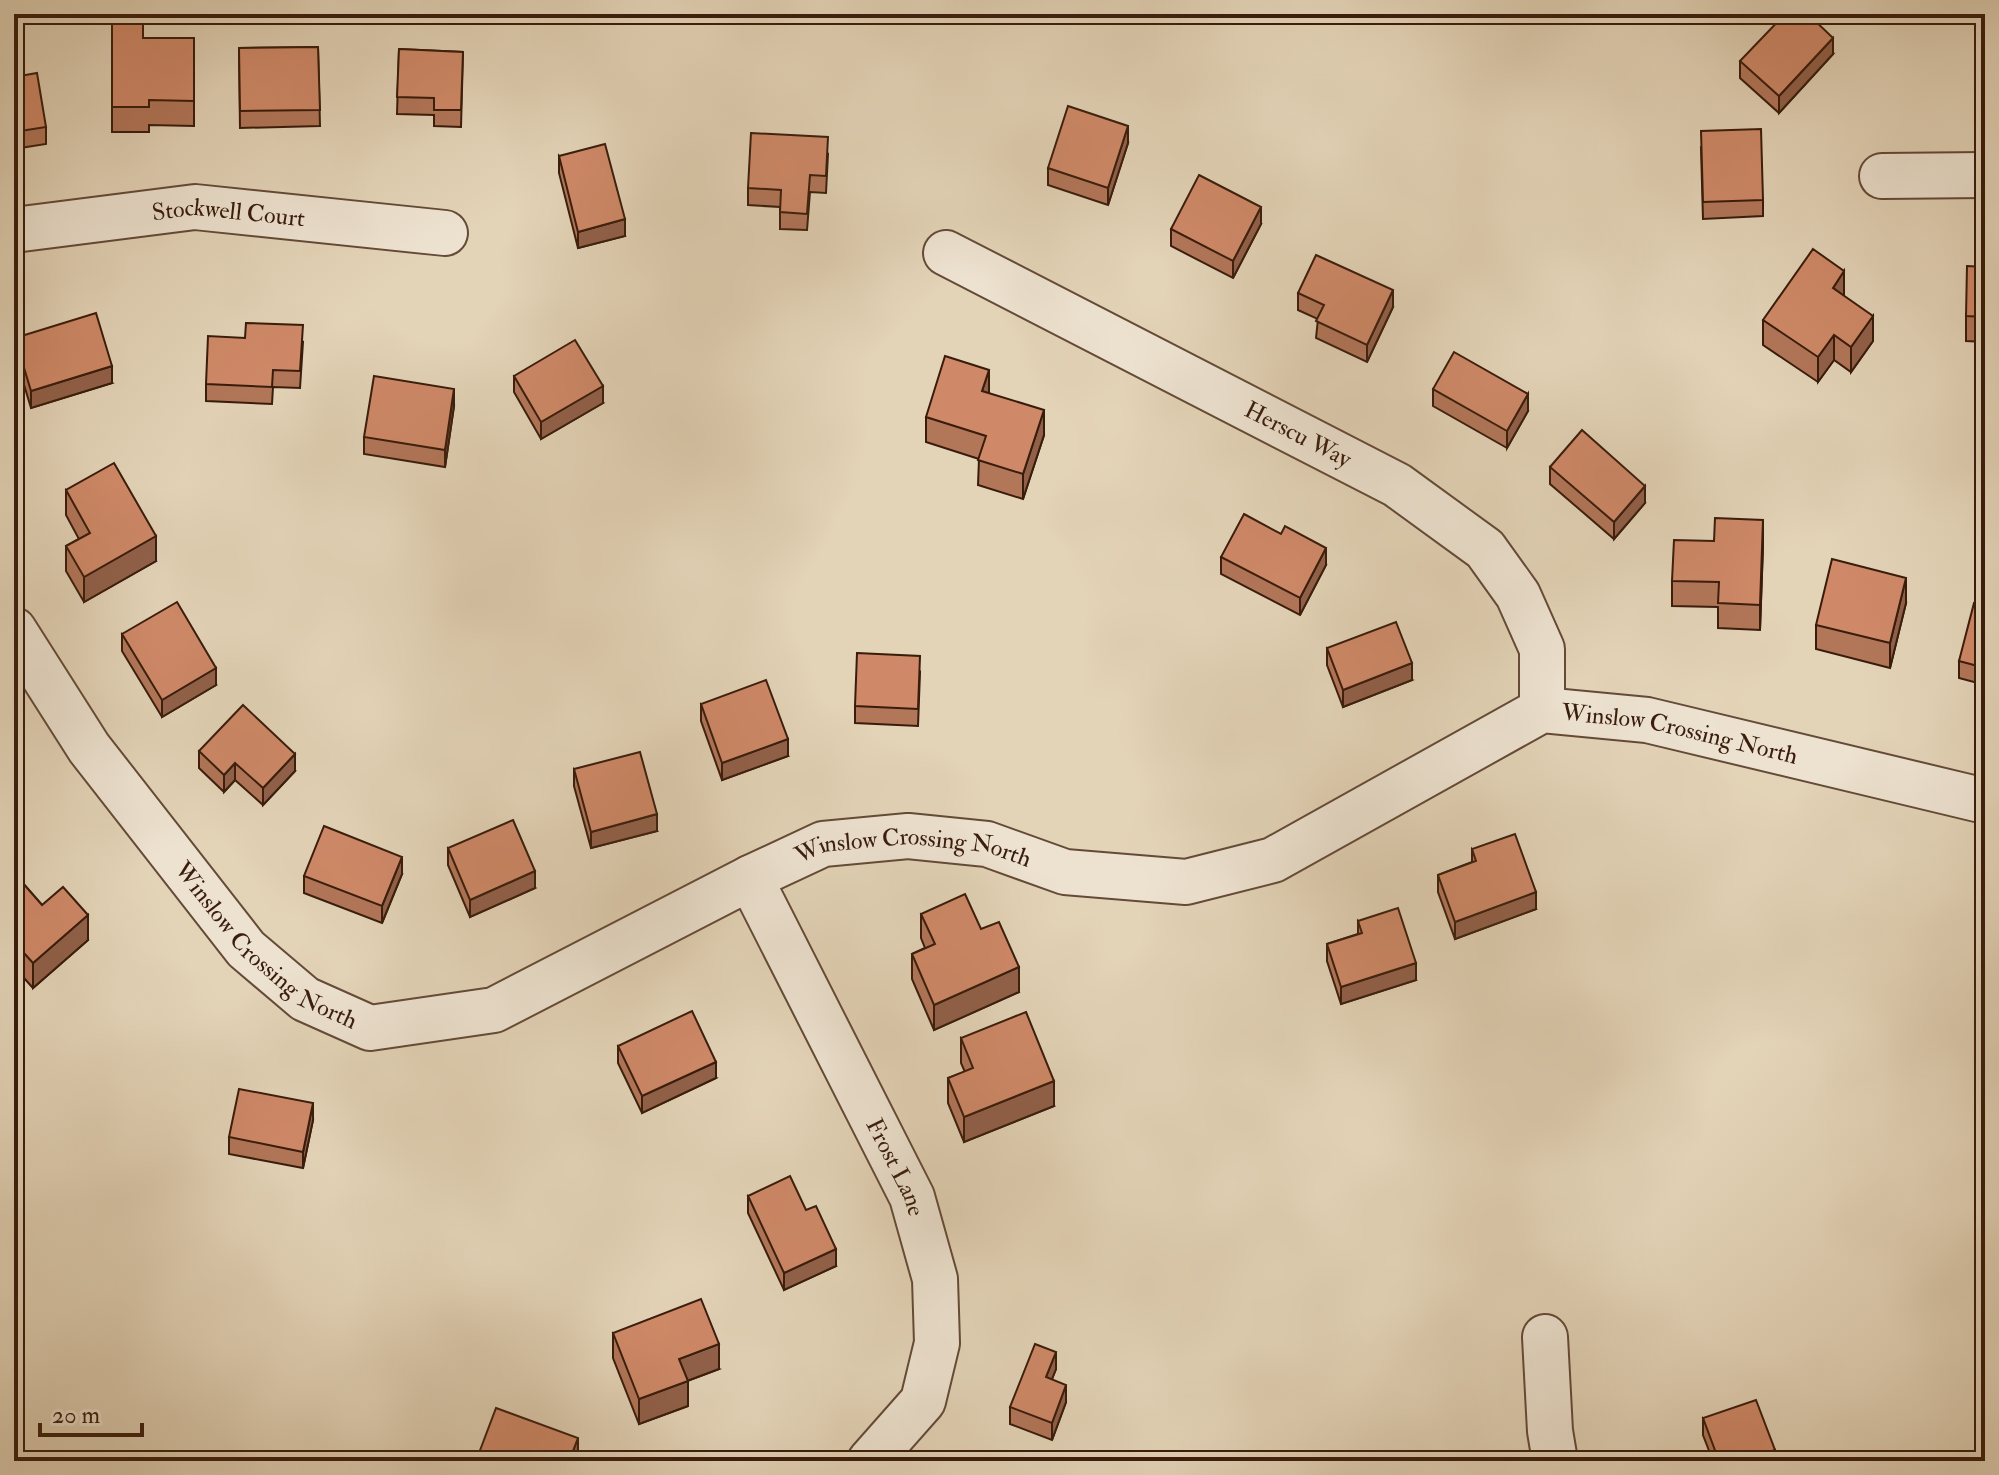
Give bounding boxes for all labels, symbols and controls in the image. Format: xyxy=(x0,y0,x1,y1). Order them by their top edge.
street label: Stockwell Court xyxy=(150,191,307,234)
street label: Herscu Way xyxy=(1239,394,1357,475)
street label: Winslow Crossing North xyxy=(1559,696,1801,771)
street label: Winslow Crossing North xyxy=(789,821,1036,874)
street label: Winslow Crossing North xyxy=(167,854,363,1036)
street label: Frost Lane xyxy=(859,1113,932,1220)
scale bar xyxy=(40,1387,142,1437)
text: 20 m xyxy=(52,1400,101,1431)

